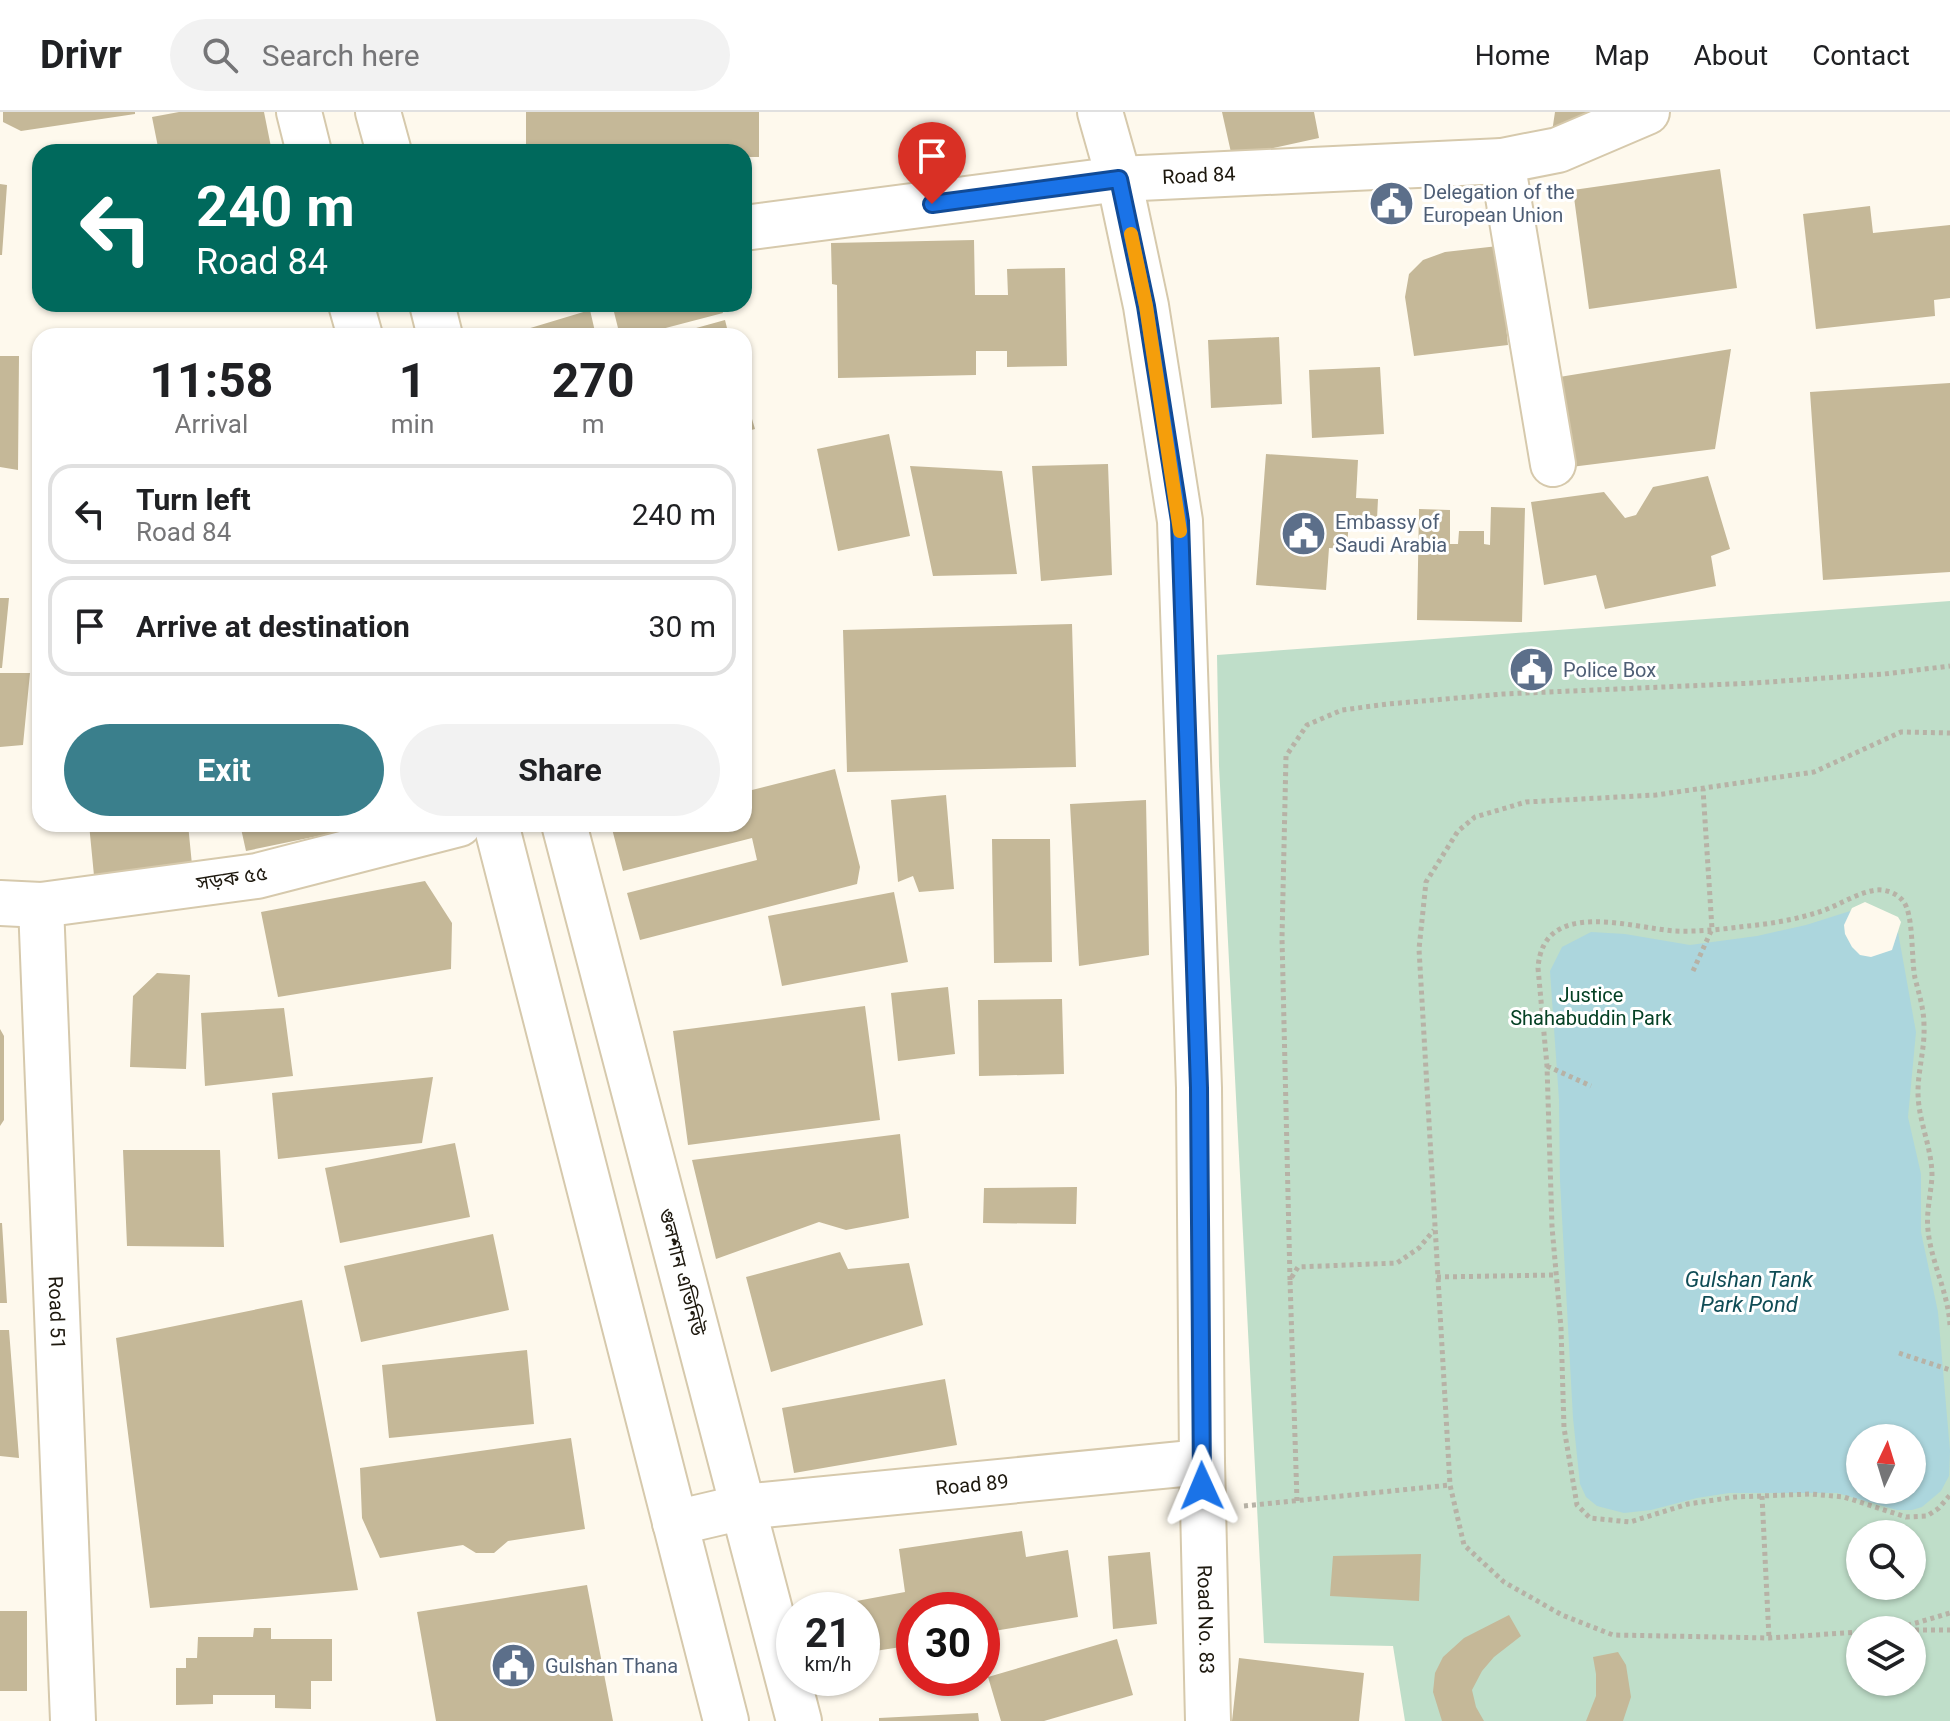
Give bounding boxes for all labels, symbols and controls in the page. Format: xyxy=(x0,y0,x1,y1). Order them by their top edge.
search box xyxy=(170,19,730,91)
text: Drivr xyxy=(40,33,122,77)
icon: search xyxy=(198,33,242,77)
text: Search here xyxy=(262,38,420,73)
text: Home xyxy=(1475,39,1550,72)
text: Map xyxy=(1594,39,1650,72)
text: About xyxy=(1694,39,1768,72)
text: Contact xyxy=(1812,39,1910,72)
pin xyxy=(898,122,966,204)
icon: arrive xyxy=(910,134,954,178)
street label: Road 84 xyxy=(1162,162,1236,189)
text: 240 m xyxy=(196,174,355,240)
icon: left xyxy=(64,176,168,280)
public building icon: Delegation of the European Union xyxy=(1368,180,1416,228)
place label: Delegation of the European Union xyxy=(1423,180,1575,227)
text: Road 84 xyxy=(196,241,328,283)
text: 11:58 xyxy=(150,352,273,409)
text: 1 xyxy=(399,352,426,409)
text: 270 xyxy=(552,352,634,409)
text: Arrival xyxy=(175,409,248,439)
text: min xyxy=(391,409,434,439)
text: m xyxy=(582,409,605,439)
text: Turn left xyxy=(136,482,251,517)
icon: left xyxy=(68,492,112,536)
text: 240 m xyxy=(632,497,716,532)
public building icon: Embassy of Saudi Arabia xyxy=(1280,510,1328,558)
place label: Embassy of Saudi Arabia xyxy=(1335,510,1447,557)
text: Road 84 xyxy=(136,517,231,547)
icon: arrive xyxy=(68,604,112,648)
text: Arrive at destination xyxy=(136,609,410,644)
text: 30 m xyxy=(649,609,716,644)
public building icon: Police Box xyxy=(1508,646,1556,694)
place label: Police Box xyxy=(1563,658,1656,682)
button: Exit xyxy=(64,724,384,816)
button: Share xyxy=(400,724,720,816)
street label: সড়ক ৫৫ xyxy=(194,861,269,896)
park label: Justice Shahabuddin Park xyxy=(1510,983,1673,1030)
street label: গুলশান এভিনিউ xyxy=(653,1205,711,1339)
water label: Gulshan Tank Park Pond xyxy=(1685,1267,1814,1317)
street label: Road 51 xyxy=(44,1276,70,1350)
north arrow xyxy=(1846,1424,1926,1504)
map controls xyxy=(1846,1424,1926,1696)
position arrow xyxy=(1160,1444,1244,1528)
street label: Road 89 xyxy=(934,1469,1010,1500)
button: search xyxy=(1846,1520,1926,1600)
street label: Road No. 83 xyxy=(1192,1565,1219,1674)
speed limit sign: 30 xyxy=(896,1592,1000,1696)
text: 21 xyxy=(805,1610,851,1657)
button: layers xyxy=(1846,1616,1926,1696)
public building icon: Gulshan Thana xyxy=(490,1642,538,1690)
text: km/h xyxy=(805,1652,851,1676)
place label: Gulshan Thana xyxy=(545,1654,678,1678)

